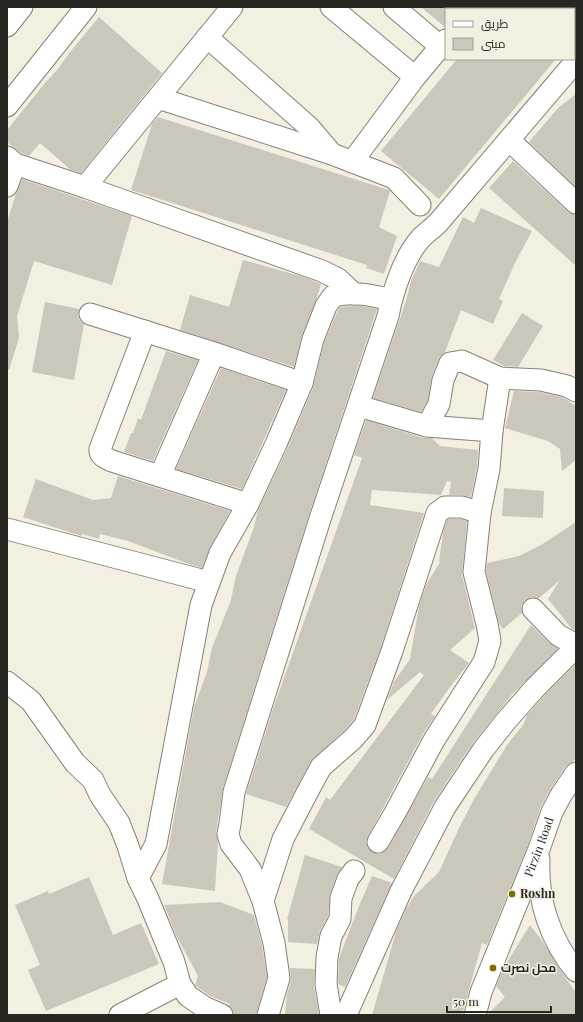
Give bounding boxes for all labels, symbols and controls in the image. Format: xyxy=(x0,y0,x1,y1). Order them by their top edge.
legend xyxy=(445,8,575,60)
text: طريق xyxy=(481,15,509,31)
text: مبنى xyxy=(481,35,506,51)
street label: Pirzin Road xyxy=(520,815,557,879)
place label: Roshn xyxy=(520,885,556,901)
marker: Roshn xyxy=(507,889,517,899)
place label: محل نصرت xyxy=(501,959,556,976)
marker: محل نصرت xyxy=(488,963,498,973)
scale bar xyxy=(447,988,551,1014)
text: 50 m xyxy=(453,993,479,1009)

